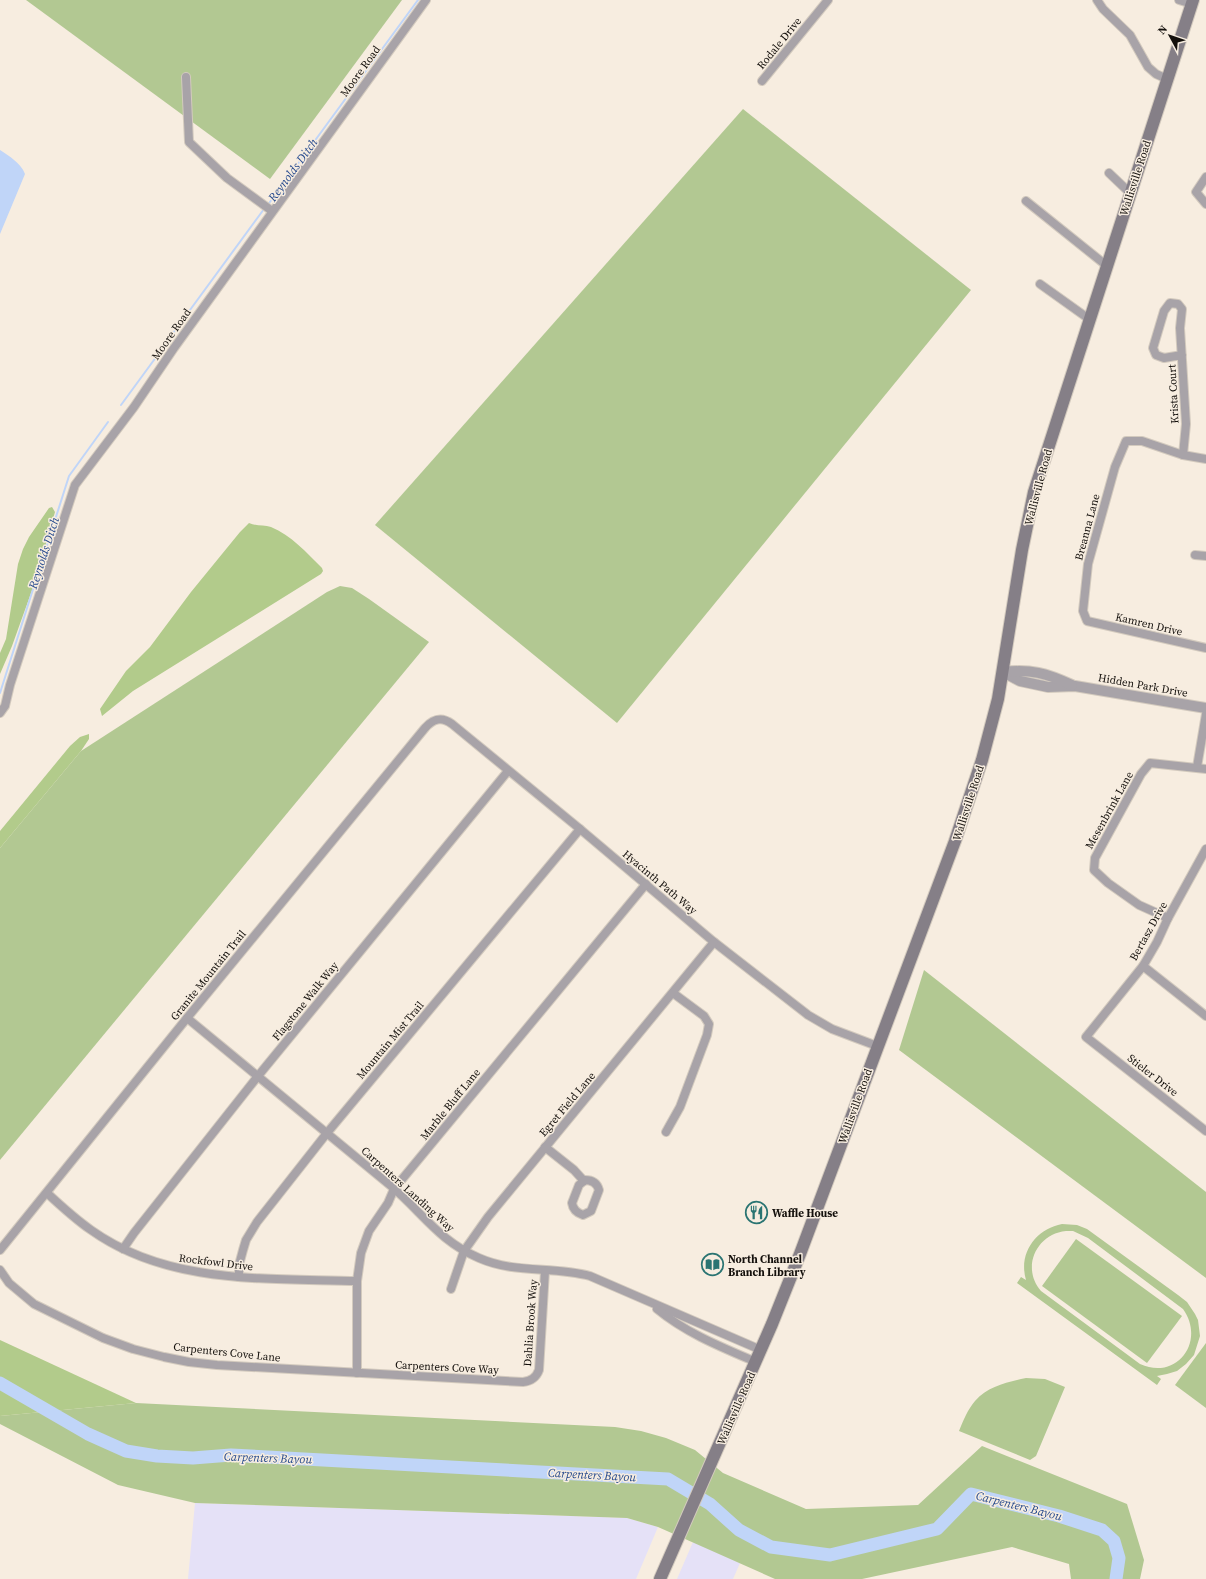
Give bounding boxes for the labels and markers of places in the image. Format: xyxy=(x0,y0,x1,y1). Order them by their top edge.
restaurant icon: Waffle House xyxy=(744,1200,770,1226)
place label: Waffle House xyxy=(772,1206,838,1221)
library icon: North Channel Branch Library xyxy=(699,1252,725,1278)
place label: North Channel Branch Library xyxy=(728,1252,806,1280)

